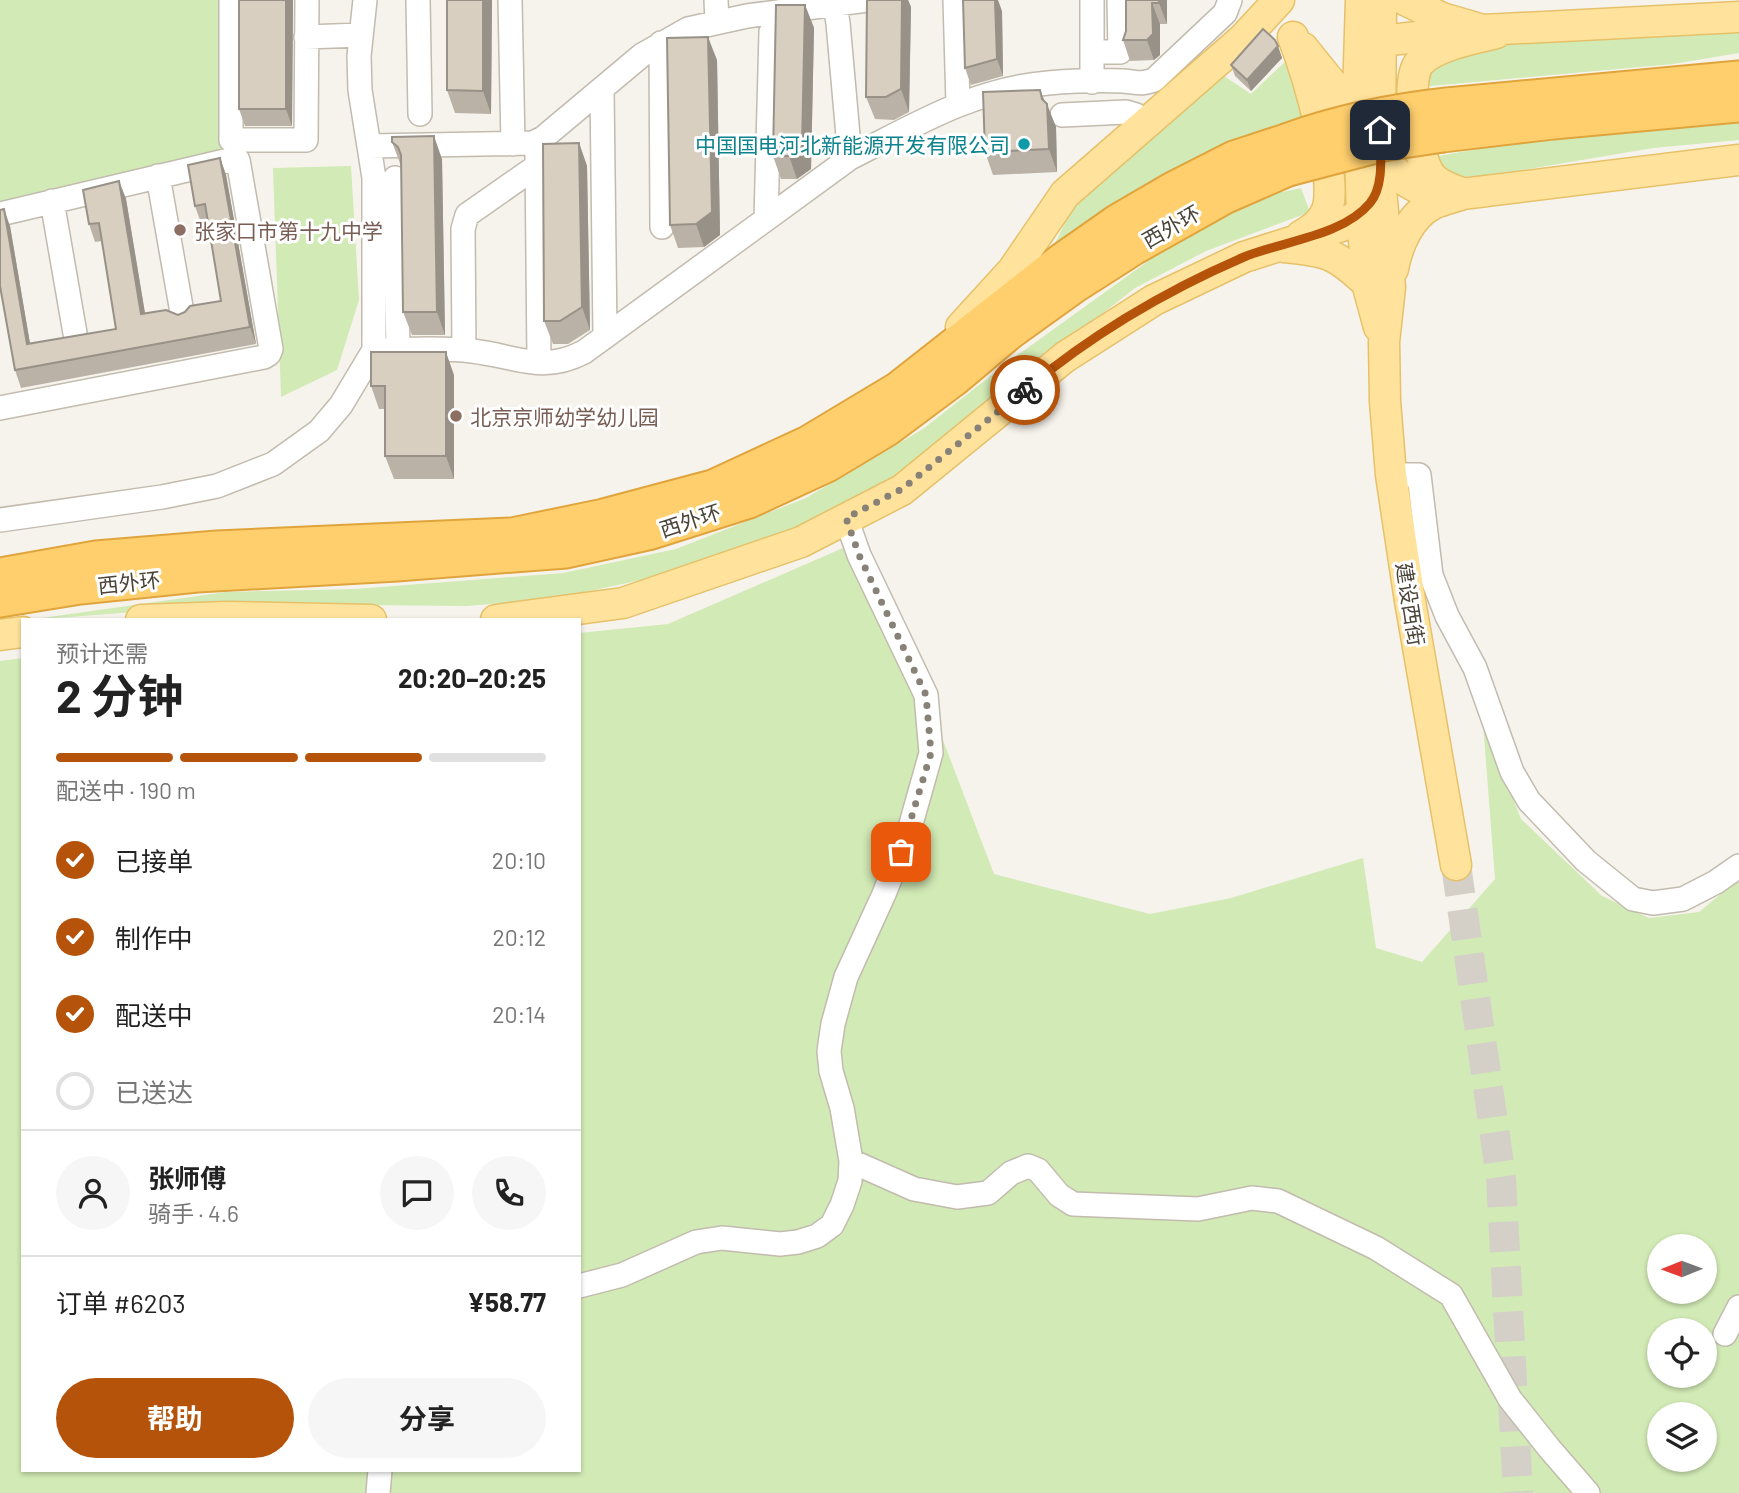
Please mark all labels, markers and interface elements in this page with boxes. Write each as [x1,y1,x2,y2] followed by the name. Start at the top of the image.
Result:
[1350,100,1410,160] pin
[1361,111,1399,149] icon: home
[695,132,1010,157] place label: 中国国电河北新能源开发有限公司
[1016,136,1032,152] marker: 中国国电河北新能源开发有限公司
[1137,199,1205,253] street label: 西外环
[194,218,383,243] place label: 张家口市第十九中学
[172,222,188,238] marker: 张家口市第十九中学
[990,355,1060,425] courier
[1006,371,1044,409] icon: bike
[470,404,659,429] place label: 北京京师幼学幼儿园
[448,408,464,424] marker: 北京京师幼学幼儿园
[656,498,724,542] street label: 西外环
[1392,561,1430,647] street label: 建设西街
[96,566,162,598] street label: 西外环
[56,639,148,667] text: 预计还需
[398,662,546,693] text: 20:20–20:25
[56,667,183,722] text: 2 分钟
[56,776,196,804] text: 配送中 · 190 m
[871,822,931,882] pin
[882,833,920,871] icon: bag
[56,841,94,879] icon: check
[115,845,193,876] text: 已接单
[492,846,546,874] text: 20:10
[56,918,94,956] icon: check
[115,922,193,953] text: 制作中
[493,923,546,951] text: 20:12
[56,995,94,1033] icon: check
[115,999,193,1030] text: 配送中
[492,1000,546,1028] text: 20:14
[115,1076,193,1107] text: 已送达
[56,1156,130,1230] button: person
[380,1156,454,1230] button: chat
[472,1156,546,1230] button: phone
[148,1162,226,1193] text: 张师傅
[148,1199,239,1227] text: 骑手 · 4.6
[1647,1234,1717,1304] north arrow
[1647,1234,1717,1472] map controls
[467,1286,546,1317] text: ¥58.77
[56,1287,186,1318] text: 订单 #6203
[1647,1318,1717,1388] button: locate
[56,1378,294,1458] button: 帮助
[308,1378,546,1458] button: 分享
[1647,1402,1717,1472] button: layers

